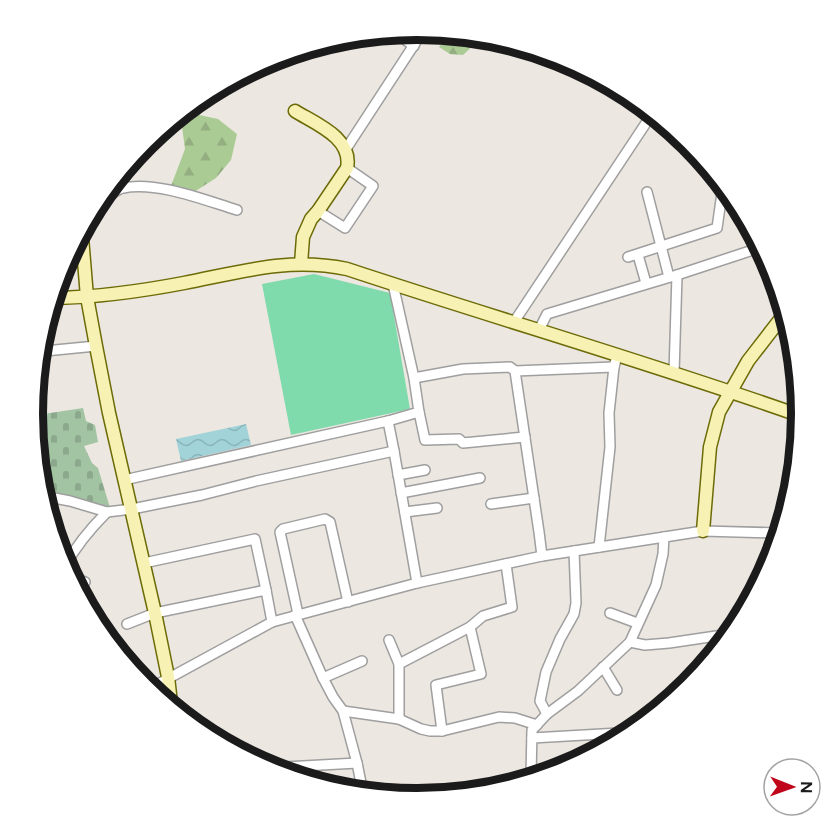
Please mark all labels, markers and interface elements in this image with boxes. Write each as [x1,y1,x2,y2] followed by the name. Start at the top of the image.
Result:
[762,757,822,817] north arrow
[797,781,816,794] text: N

